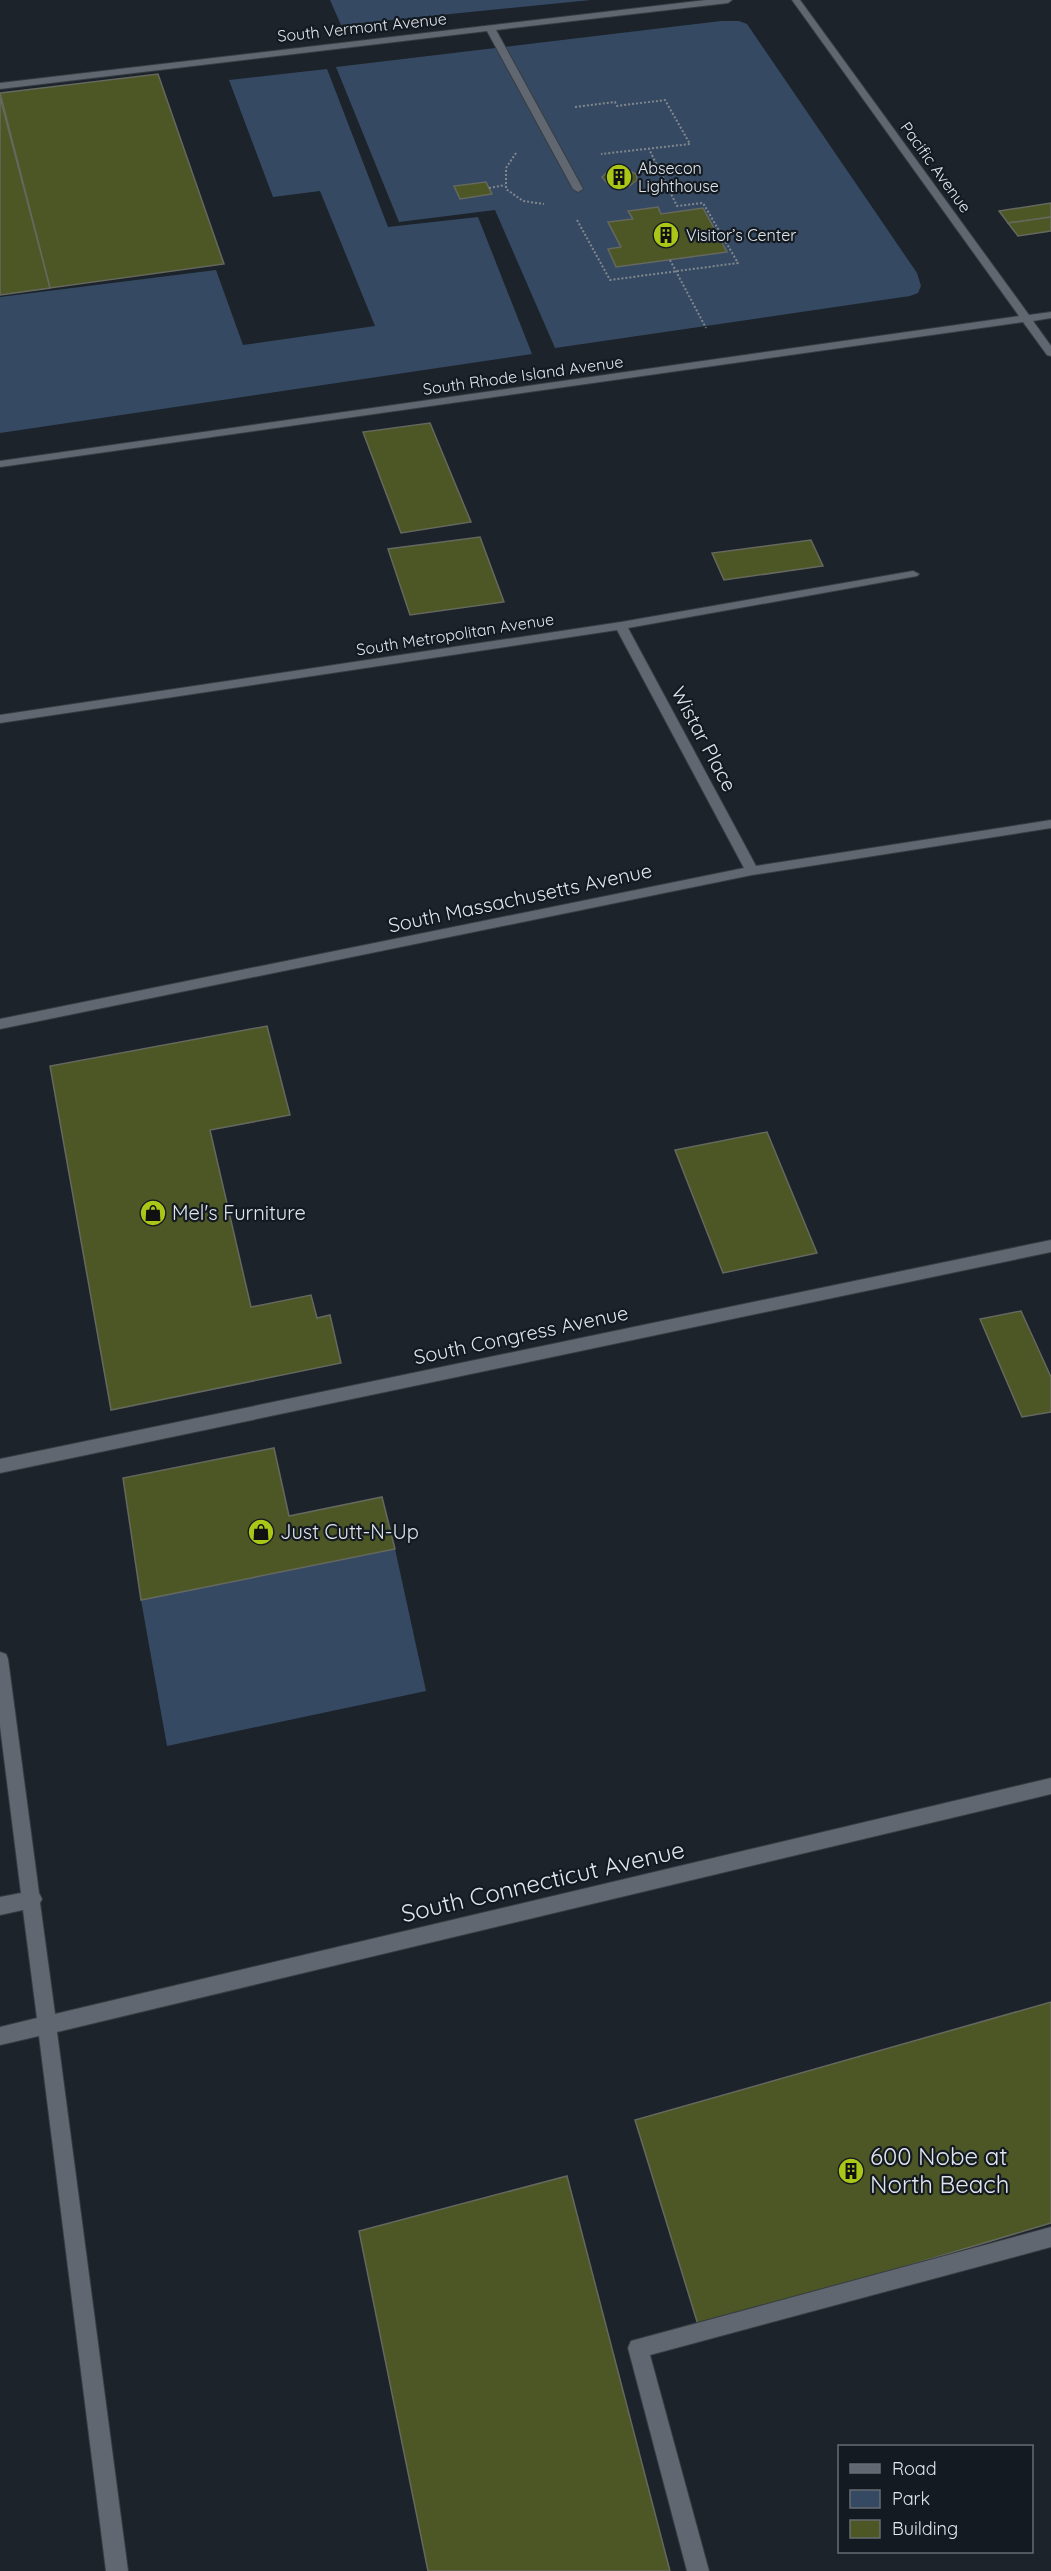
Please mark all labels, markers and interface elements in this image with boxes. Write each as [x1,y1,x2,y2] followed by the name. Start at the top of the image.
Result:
[276,8,448,46] street label: South Vermont Avenue
[896,118,976,216] street label: Pacific Avenue
[638,158,719,196] place label: Absecon Lighthouse
[604,162,634,192] building icon: Absecon Lighthouse
[651,220,681,250] building icon: Visitor’s Center
[686,225,796,245] place label: Visitor’s Center
[422,351,624,399] street label: South Rhode Island Avenue
[355,609,555,659] street label: South Metropolitan Avenue
[666,682,743,796] street label: Wistar Place
[386,857,654,938] street label: South Massachusetts Avenue
[138,1198,168,1228] shop icon: Mel's Furniture
[172,1200,306,1225] place label: Mel's Furniture
[411,1300,630,1369] street label: South Congress Avenue
[246,1517,276,1547] shop icon: Just Cutt-N-Up
[280,1519,419,1544] place label: Just Cutt-N-Up
[398,1834,687,1928] street label: South Connecticut Avenue
[870,2141,1009,2199] place label: 600 Nobe at North Beach
[836,2156,866,2186] building icon: 600 Nobe at North Beach
[838,2445,1033,2553] legend
[892,2457,937,2480] text: Road
[892,2487,930,2510] text: Park
[892,2517,958,2540] text: Building

